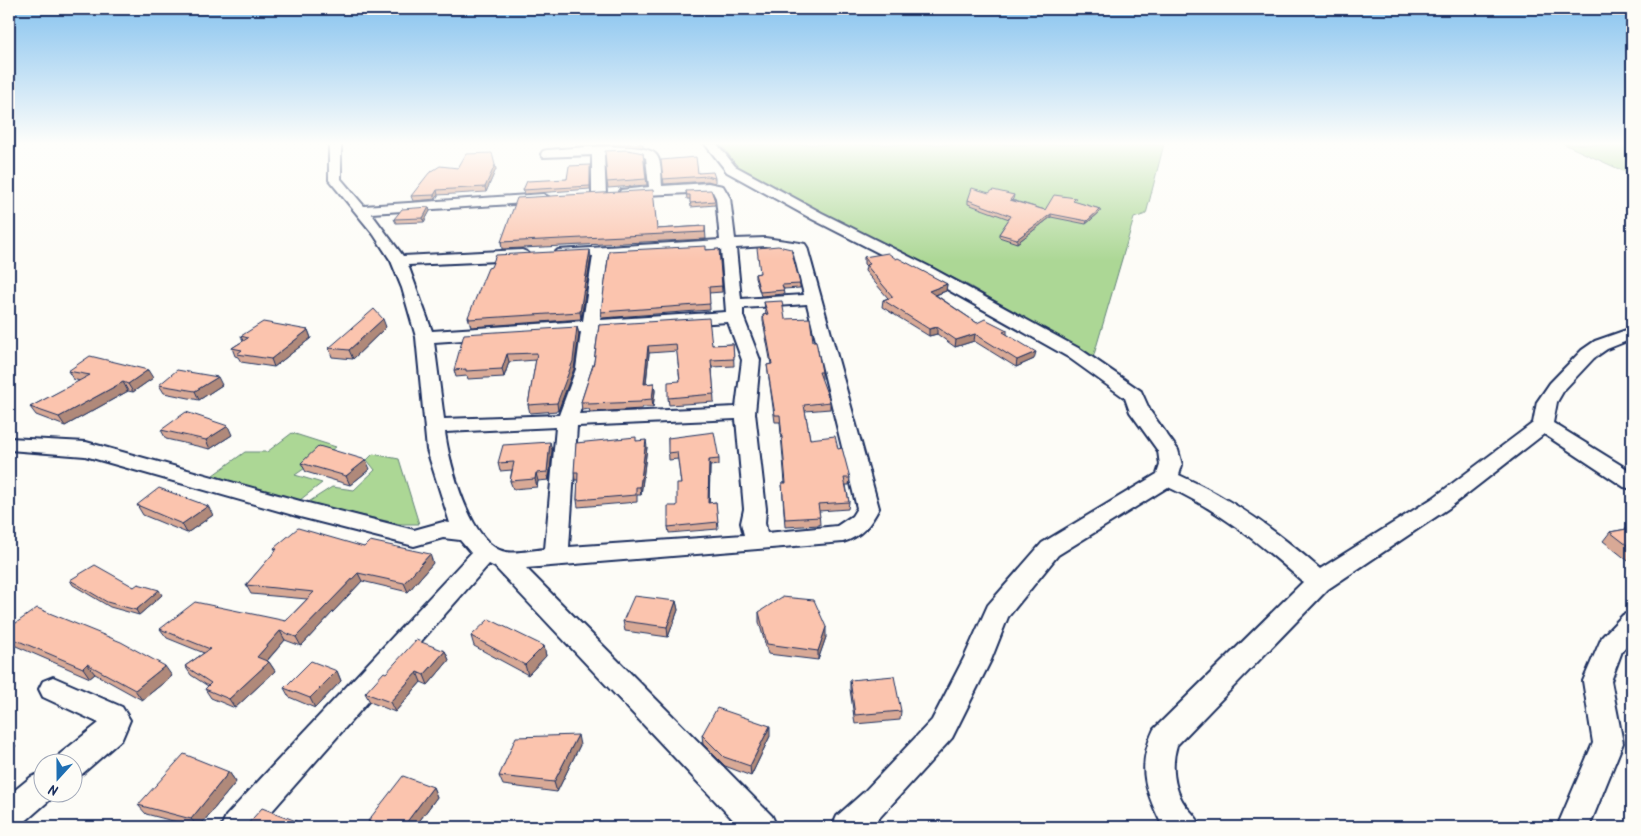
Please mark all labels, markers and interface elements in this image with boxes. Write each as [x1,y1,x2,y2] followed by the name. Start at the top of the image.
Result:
[32,754,82,804] north arrow
[45,777,62,801] text: N

